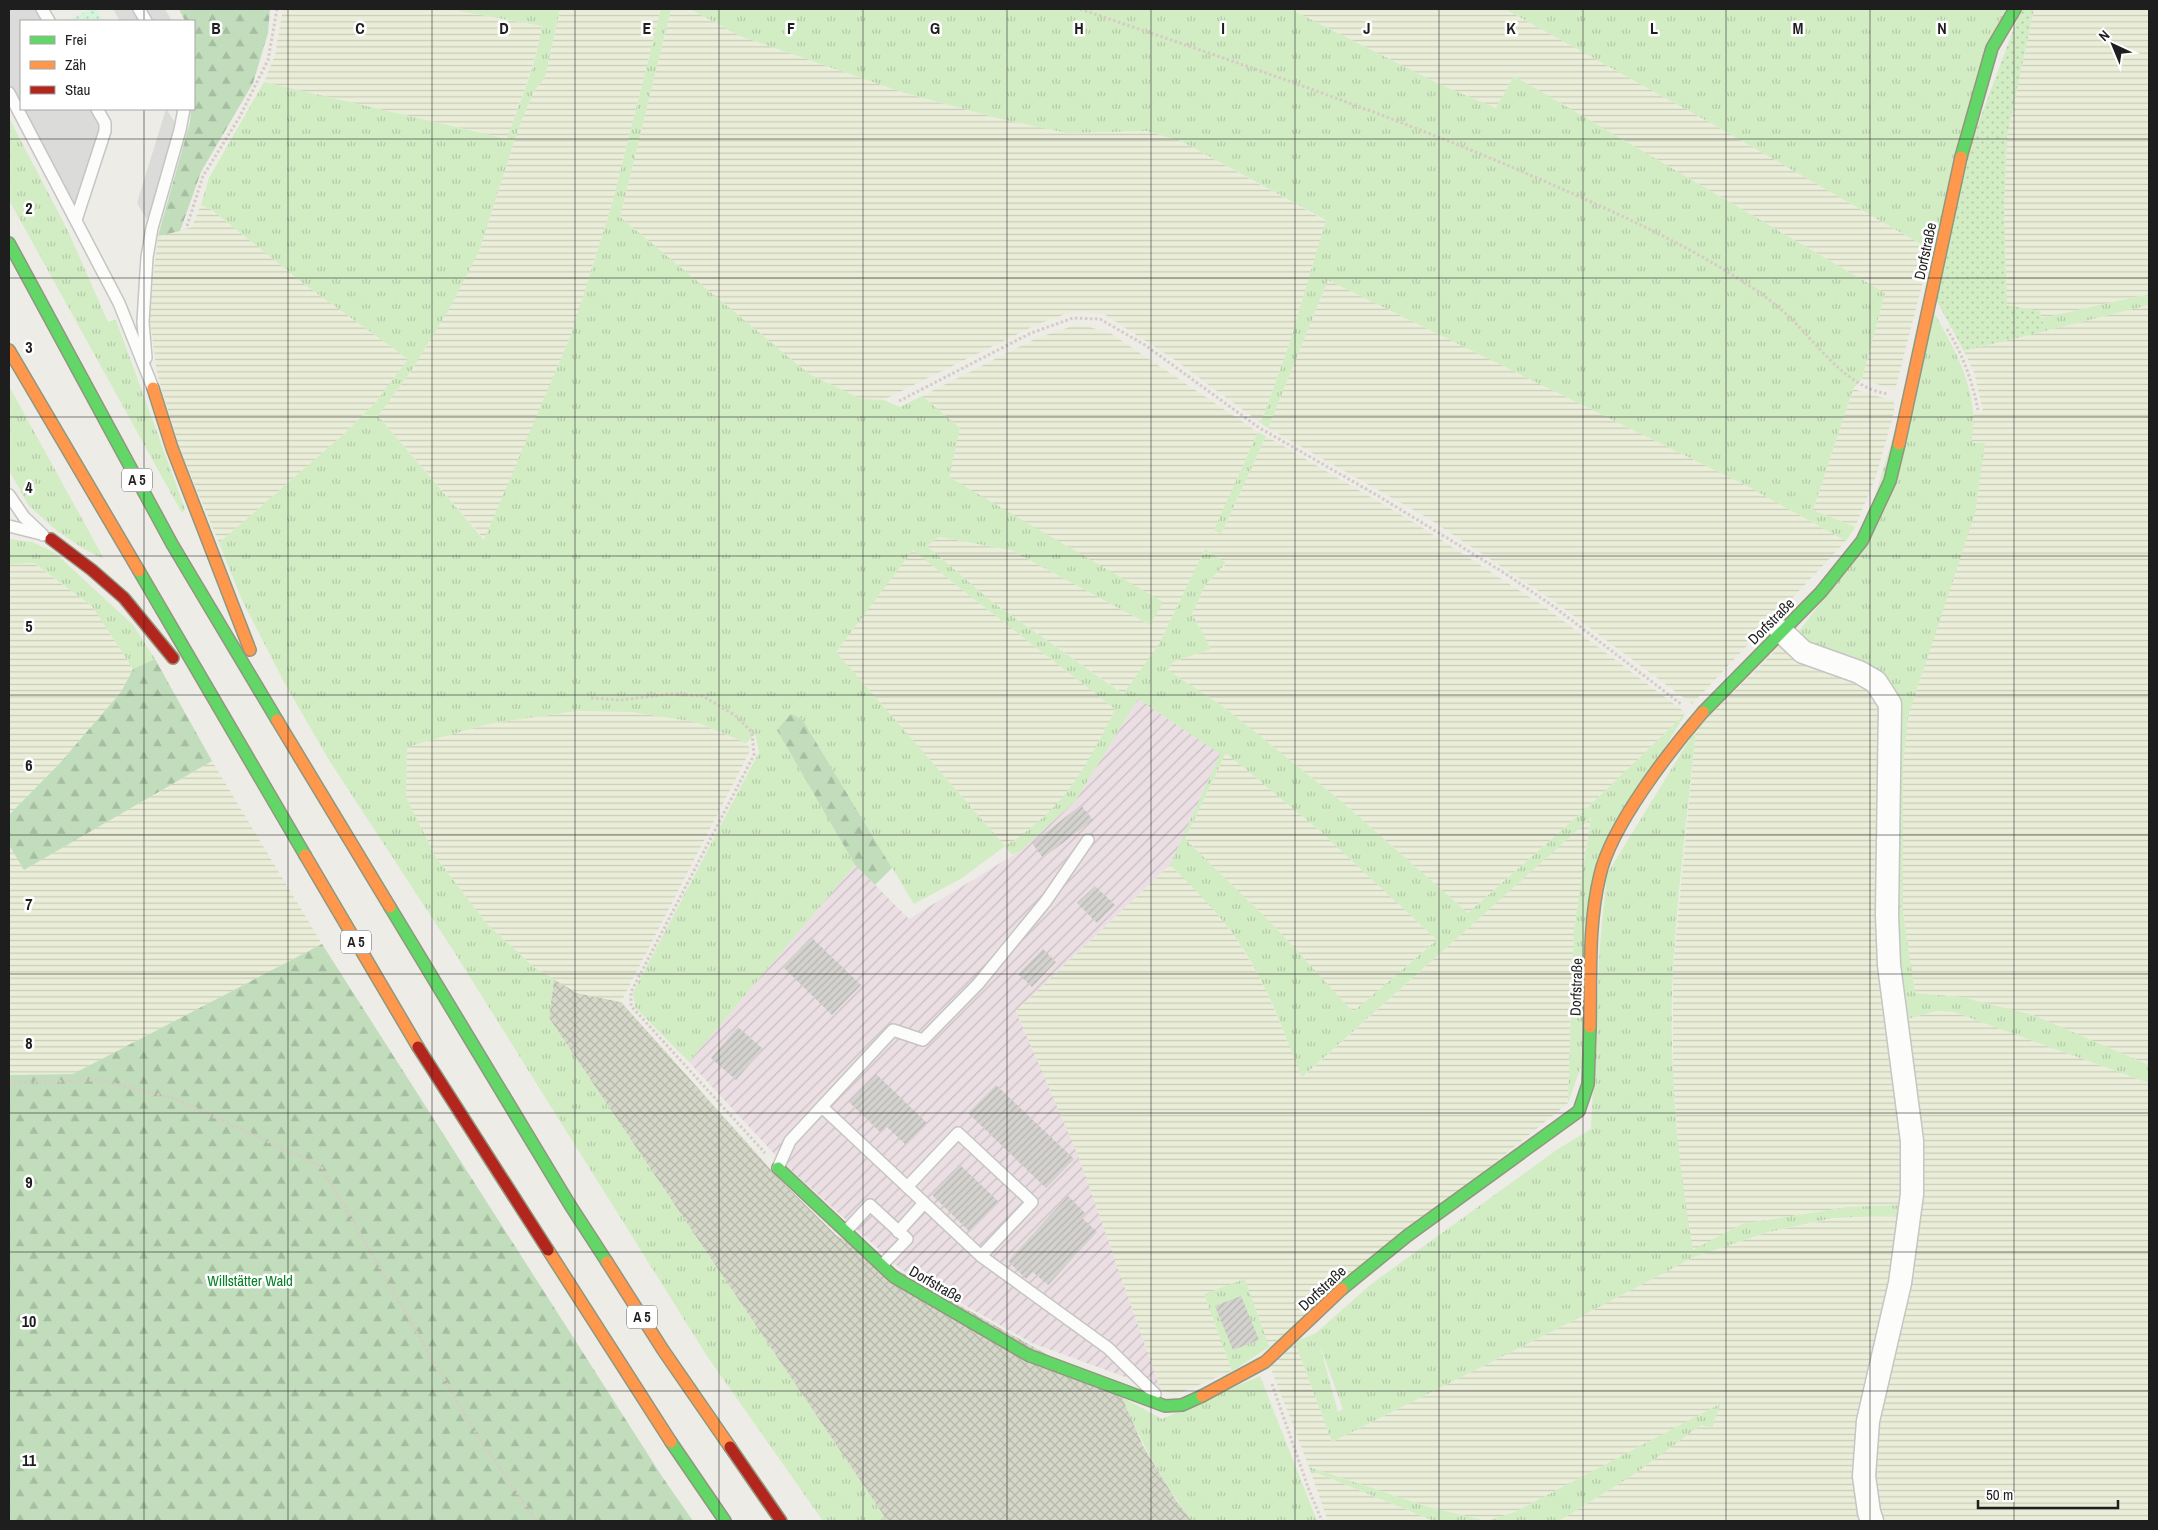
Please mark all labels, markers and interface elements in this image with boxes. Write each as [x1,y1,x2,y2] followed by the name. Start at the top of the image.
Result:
[211,17,221,39] text: B
[355,17,365,39] text: C
[499,17,509,39] text: D
[643,17,652,39] text: E
[787,17,795,39] text: F
[930,17,940,39] text: G
[1074,17,1084,39] text: H
[1221,17,1225,39] text: I
[1363,17,1371,39] text: J
[1506,17,1516,39] text: K
[1650,17,1658,39] text: L
[1793,17,1804,39] text: M
[1937,17,1947,39] text: N
[20,20,195,110] legend
[2088,20,2138,70] north arrow
[2095,26,2113,45] text: N
[65,29,87,50] text: Frei
[65,54,86,75] text: Zäh
[65,79,90,100] text: Stau
[25,197,33,219] text: 2
[1909,220,1941,282] street label: Dorfstraße
[25,336,33,358] text: 3
[122,468,152,492] road number: A 5
[25,476,33,498] text: 4
[1743,593,1799,649] street label: Dorfstraße
[25,615,33,637] text: 5
[25,754,33,776] text: 6
[25,893,33,915] text: 7
[341,930,371,954] road number: A 5
[1564,957,1588,1016] street label: Dorfstraße
[25,1032,33,1054] text: 8
[25,1171,33,1193] text: 9
[906,1260,967,1308] street label: Dorfstraße
[1294,1260,1351,1315] street label: Dorfstraße
[207,1270,293,1291] park label: Willstätter Wald
[627,1305,657,1328] road number: A 5
[22,1310,36,1332] text: 10
[22,1449,37,1471] text: 11
[1978,1478,2118,1510] scale bar
[1986,1484,2013,1505] text: 50 m

